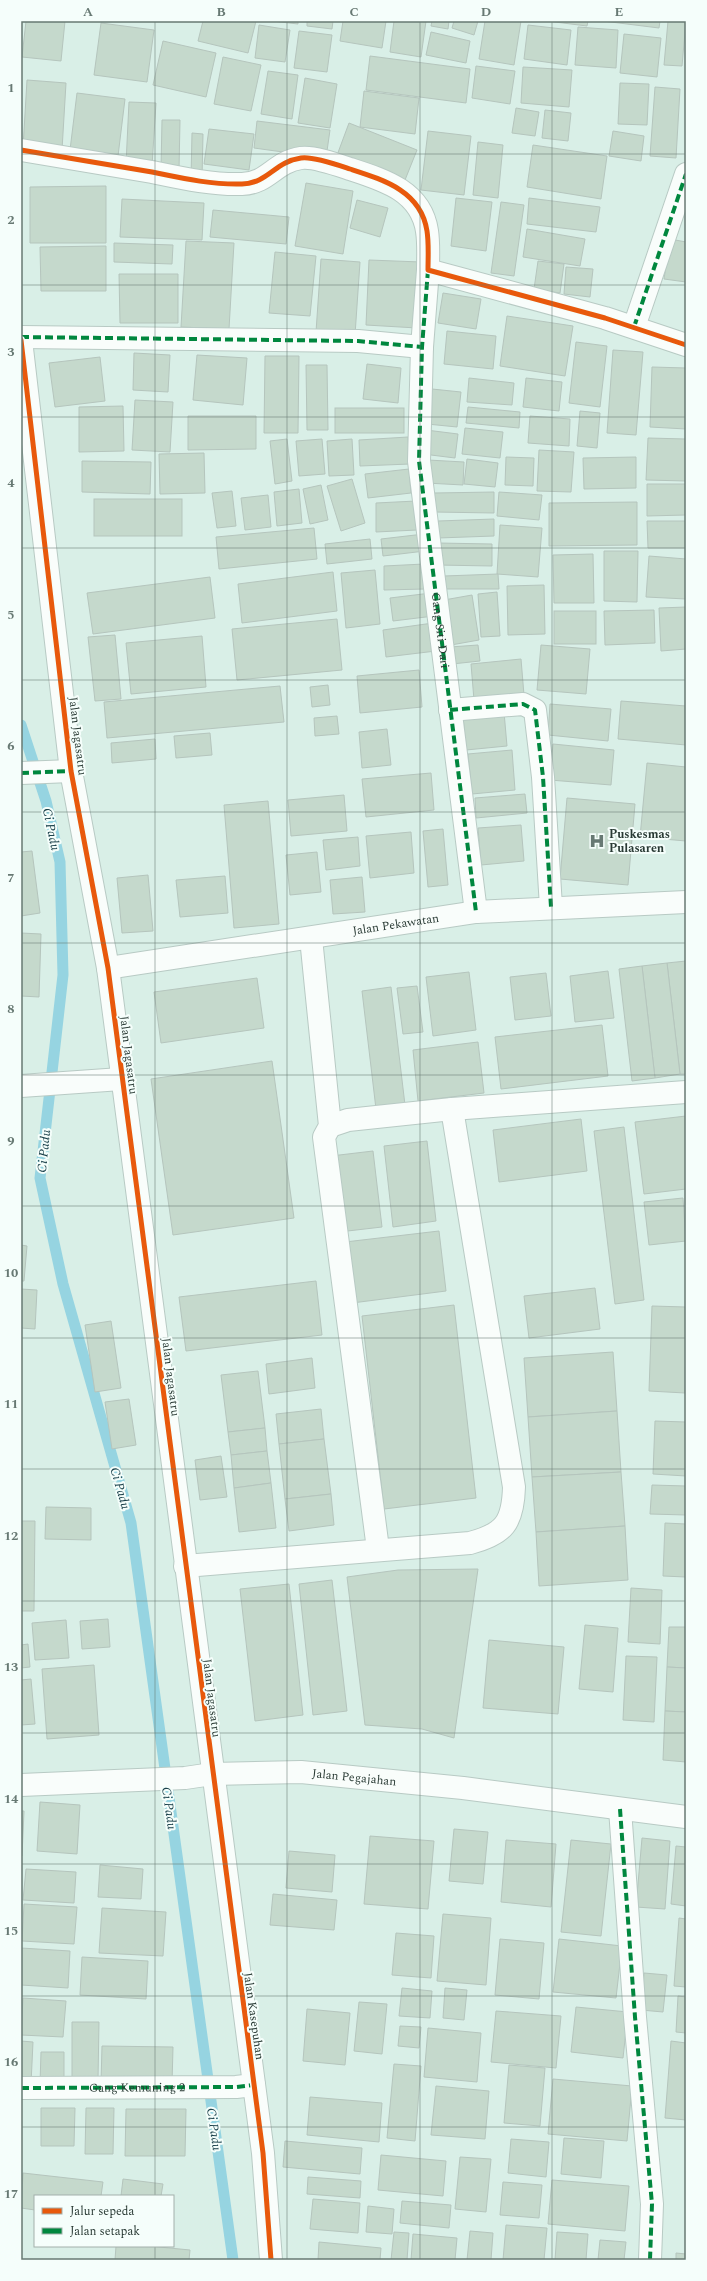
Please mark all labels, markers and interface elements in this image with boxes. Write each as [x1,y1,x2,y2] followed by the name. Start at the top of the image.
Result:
[83,2,93,22] text: A
[216,2,226,22] text: B
[349,2,359,22] text: C
[481,2,491,22] text: D
[615,2,624,22] text: E
[7,78,15,98] text: 1
[7,210,15,230] text: 2
[7,342,15,362] text: 3
[7,473,15,493] text: 4
[426,591,454,670] street label: Gang Siti Dari
[7,605,15,625] text: 5
[63,696,92,777] street label: Jalan Jagasatru
[7,736,15,756] text: 6
[37,806,65,853] water label: Ci Padu
[609,825,670,858] place label: Puskesmas Pulasaren
[588,832,606,850] hospital icon: Puskesmas Pulasaren
[7,868,15,888] text: 7
[351,909,440,941] street label: Jalan Pekawatan
[7,999,15,1019] text: 8
[114,1015,143,1096] street label: Jalan Jagasatru
[32,1128,56,1174] water label: Ci Padu
[7,1131,15,1151] text: 9
[4,1263,18,1283] text: 10
[156,1337,185,1418] street label: Jalan Jagasatru
[4,1394,18,1414] text: 11
[104,1465,136,1512] water label: Ci Padu
[4,1526,18,1546] text: 12
[4,1657,18,1677] text: 13
[197,1658,226,1739] street label: Jalan Jagasatru
[311,1764,397,1791] street label: Jalan Pegajahan
[156,1785,182,1831] water label: Ci Padu
[4,1789,19,1809] text: 14
[4,1921,18,1941] text: 15
[238,1971,269,2061] street label: Jalan Kasepuhan
[4,2052,18,2072] text: 16
[89,2078,185,2098] street label: Gang Kemuning 2
[201,2106,227,2152] water label: Ci Padu
[4,2184,18,2204] text: 17
[34,2195,174,2247] legend
[70,2202,135,2221] text: Jalur sepeda
[70,2222,140,2241] text: Jalan setapak

